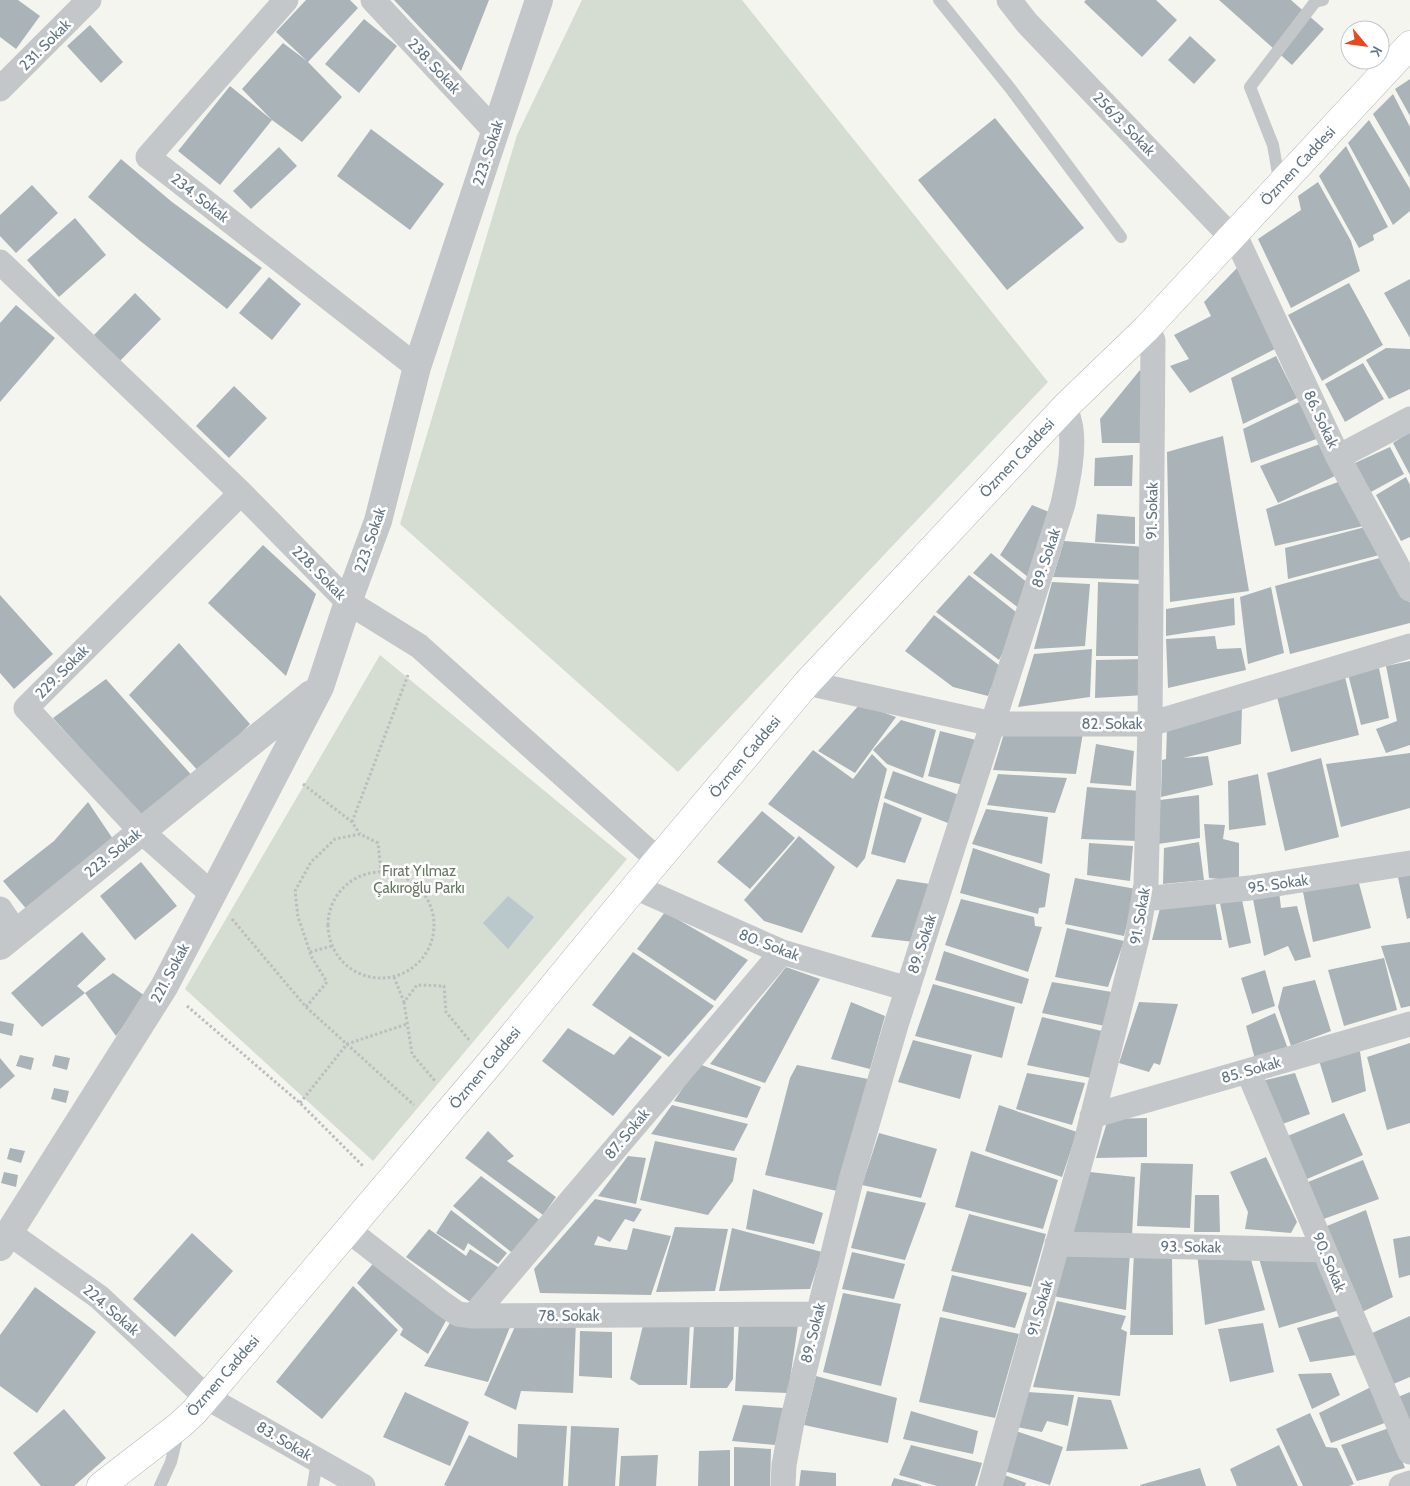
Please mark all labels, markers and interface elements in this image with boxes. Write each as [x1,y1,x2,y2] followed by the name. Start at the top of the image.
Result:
[16,15,75,74] street label: 231. Sokak
[1340,20,1390,70] north arrow
[404,35,464,98] street label: 238. Sokak
[1366,43,1386,60] text: K
[1089,88,1159,160] street label: 256/3. Sokak
[469,118,507,188] street label: 223. Sokak
[1257,123,1339,209] street label: Özmen Caddesi
[167,170,233,226] street label: 234. Sokak
[1300,387,1342,451] street label: 86. Sokak
[976,415,1058,501] street label: Özmen Caddesi
[1142,482,1162,540] street label: 91. Sokak
[350,505,390,575] street label: 223. Sokak
[1028,526,1064,590] street label: 89. Sokak
[288,542,350,604] street label: 228. Sokak
[32,641,93,702] street label: 229. Sokak
[706,712,784,802] street label: Özmen Caddesi
[1081,715,1143,733] street label: 82. Sokak
[81,824,145,881] street label: 223. Sokak
[373,862,465,897] park label: Fırat Yılmaz Çakıroğlu Parkı
[1247,871,1310,897] street label: 95. Sokak
[1126,886,1154,946] street label: 91. Sokak
[904,912,940,976] street label: 89. Sokak
[736,925,802,965] street label: 80. Sokak
[147,940,193,1006] street label: 221. Sokak
[446,1023,524,1113] street label: Özmen Caddesi
[1219,1053,1283,1087] street label: 85. Sokak
[601,1105,653,1163] street label: 87. Sokak
[1308,1230,1350,1295] street label: 90. Sokak
[1160,1237,1222,1257] street label: 93. Sokak
[1023,1278,1057,1338] street label: 91. Sokak
[79,1281,143,1339] street label: 224. Sokak
[797,1301,829,1365] street label: 89. Sokak
[539,1307,600,1325] street label: 78. Sokak
[183,1332,263,1420] street label: Özmen Caddesi
[253,1418,315,1465] street label: 83. Sokak

